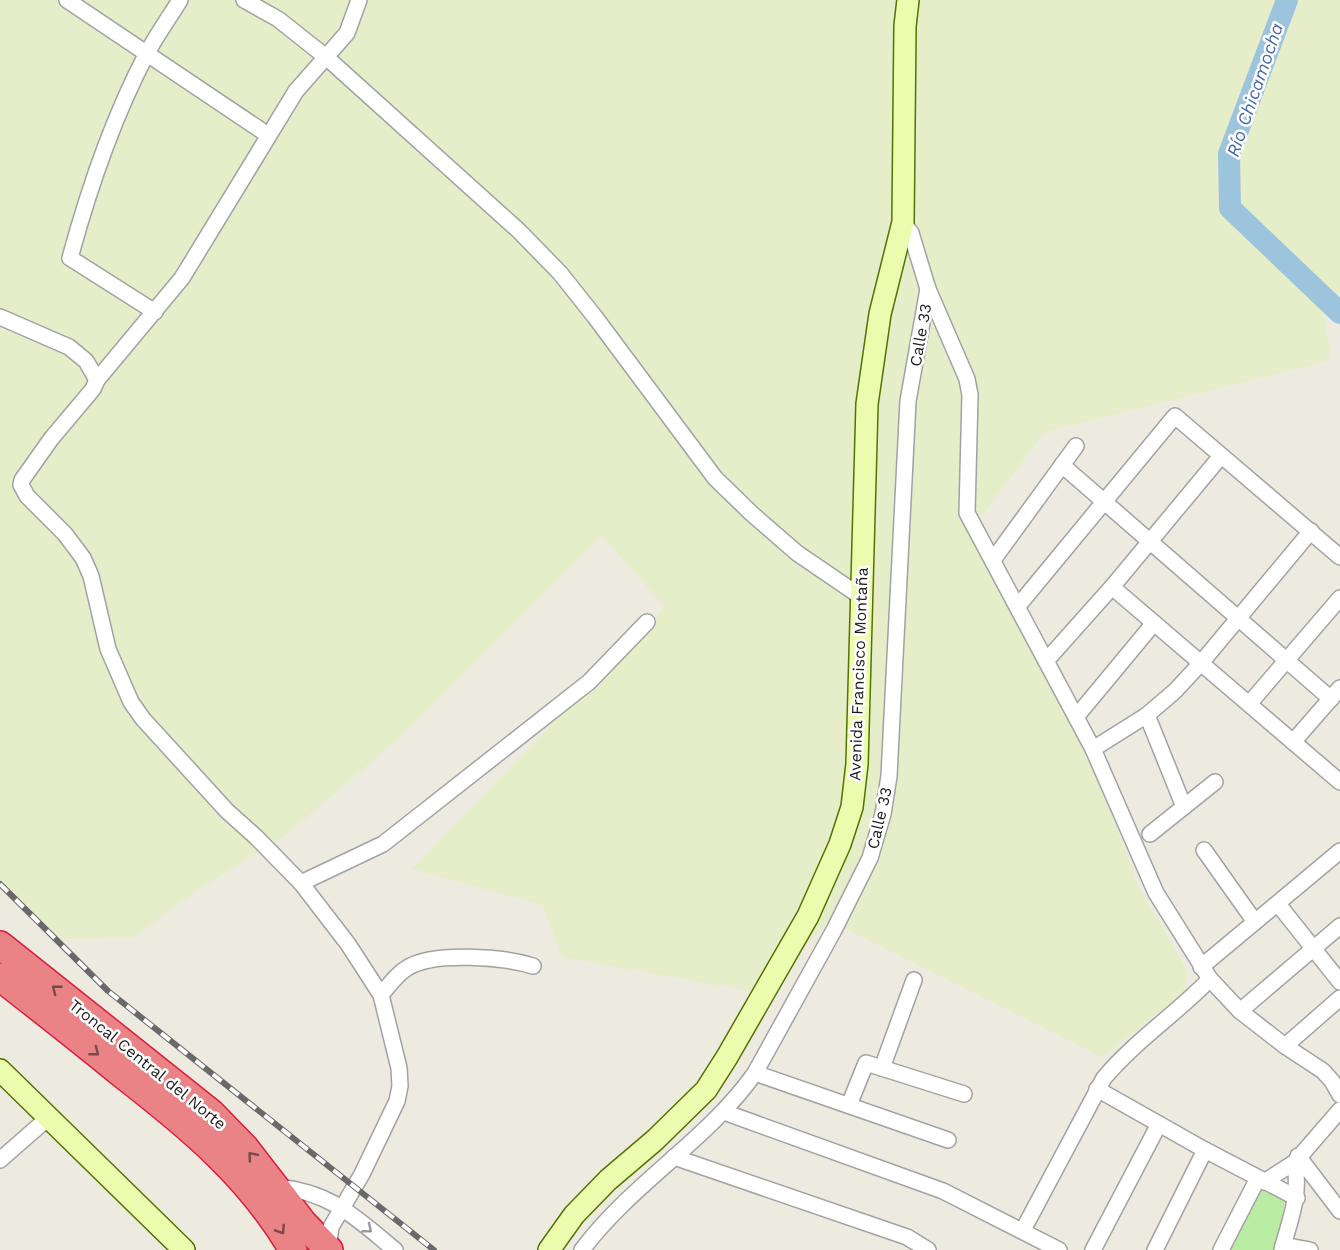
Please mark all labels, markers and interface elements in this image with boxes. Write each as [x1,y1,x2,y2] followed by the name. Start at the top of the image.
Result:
[1222,20,1287,159] water label: Río Chicamocha
[906,302,935,368] street label: Calle 33
[845,567,872,781] street label: Avenida Francisco Montaña
[863,785,896,851] street label: Calle 33
[52,986,63,997] one-way arrow
[65,995,230,1134] street label: Troncal Central del Norte
[89,1045,100,1056] one-way arrow
[249,1152,260,1163] one-way arrow
[361,1221,372,1232] one-way arrow
[273,1223,284,1234] one-way arrow

